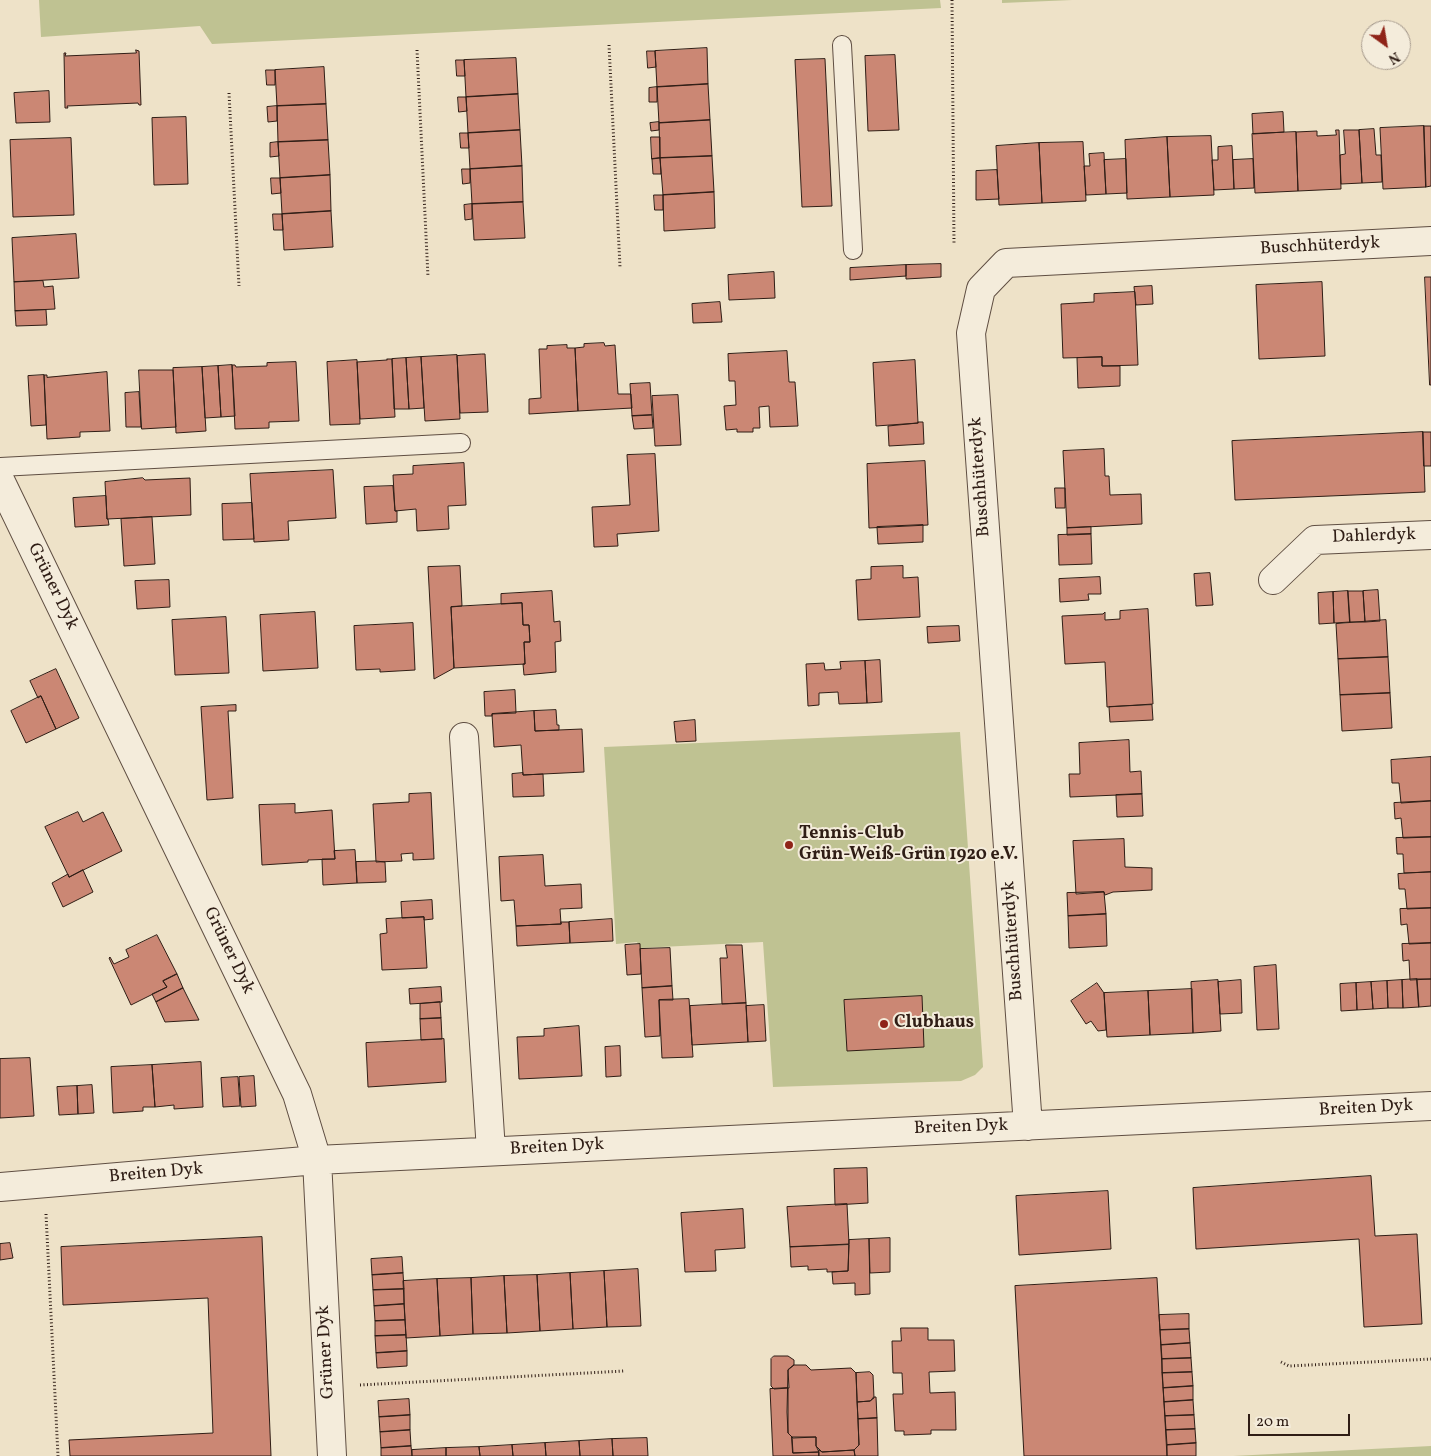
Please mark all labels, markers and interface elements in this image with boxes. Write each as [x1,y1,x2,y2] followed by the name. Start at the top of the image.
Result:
[1361,20,1411,70] north arrow
[1384,47,1403,68] text: N
[1259,233,1381,261] street label: Buschhüterdyk
[966,416,996,538] street label: Buschhüterdyk
[1332,525,1416,549] street label: Dahlerdyk
[22,540,82,634] street label: Grüner Dyk
[799,824,1018,866] place label: Tennis-Club Grün-Weiß-Grün 1920 e.V.
[783,839,795,851] marker: Tennis-Club Grün-Weiß-Grün 1920 e.V.
[999,880,1029,1002] street label: Buschhüterdyk
[198,904,258,998] street label: Grüner Dyk
[894,1013,974,1035] place label: Clubhaus
[878,1018,890,1030] marker: Clubhaus
[1318,1096,1414,1122] street label: Breiten Dyk
[913,1116,1009,1140] street label: Breiten Dyk
[509,1135,605,1161] street label: Breiten Dyk
[108,1159,204,1189] street label: Breiten Dyk
[314,1305,340,1399] street label: Grüner Dyk
[1251,1404,1354,1436] scale bar
[1256,1412,1289,1433] text: 20 m

